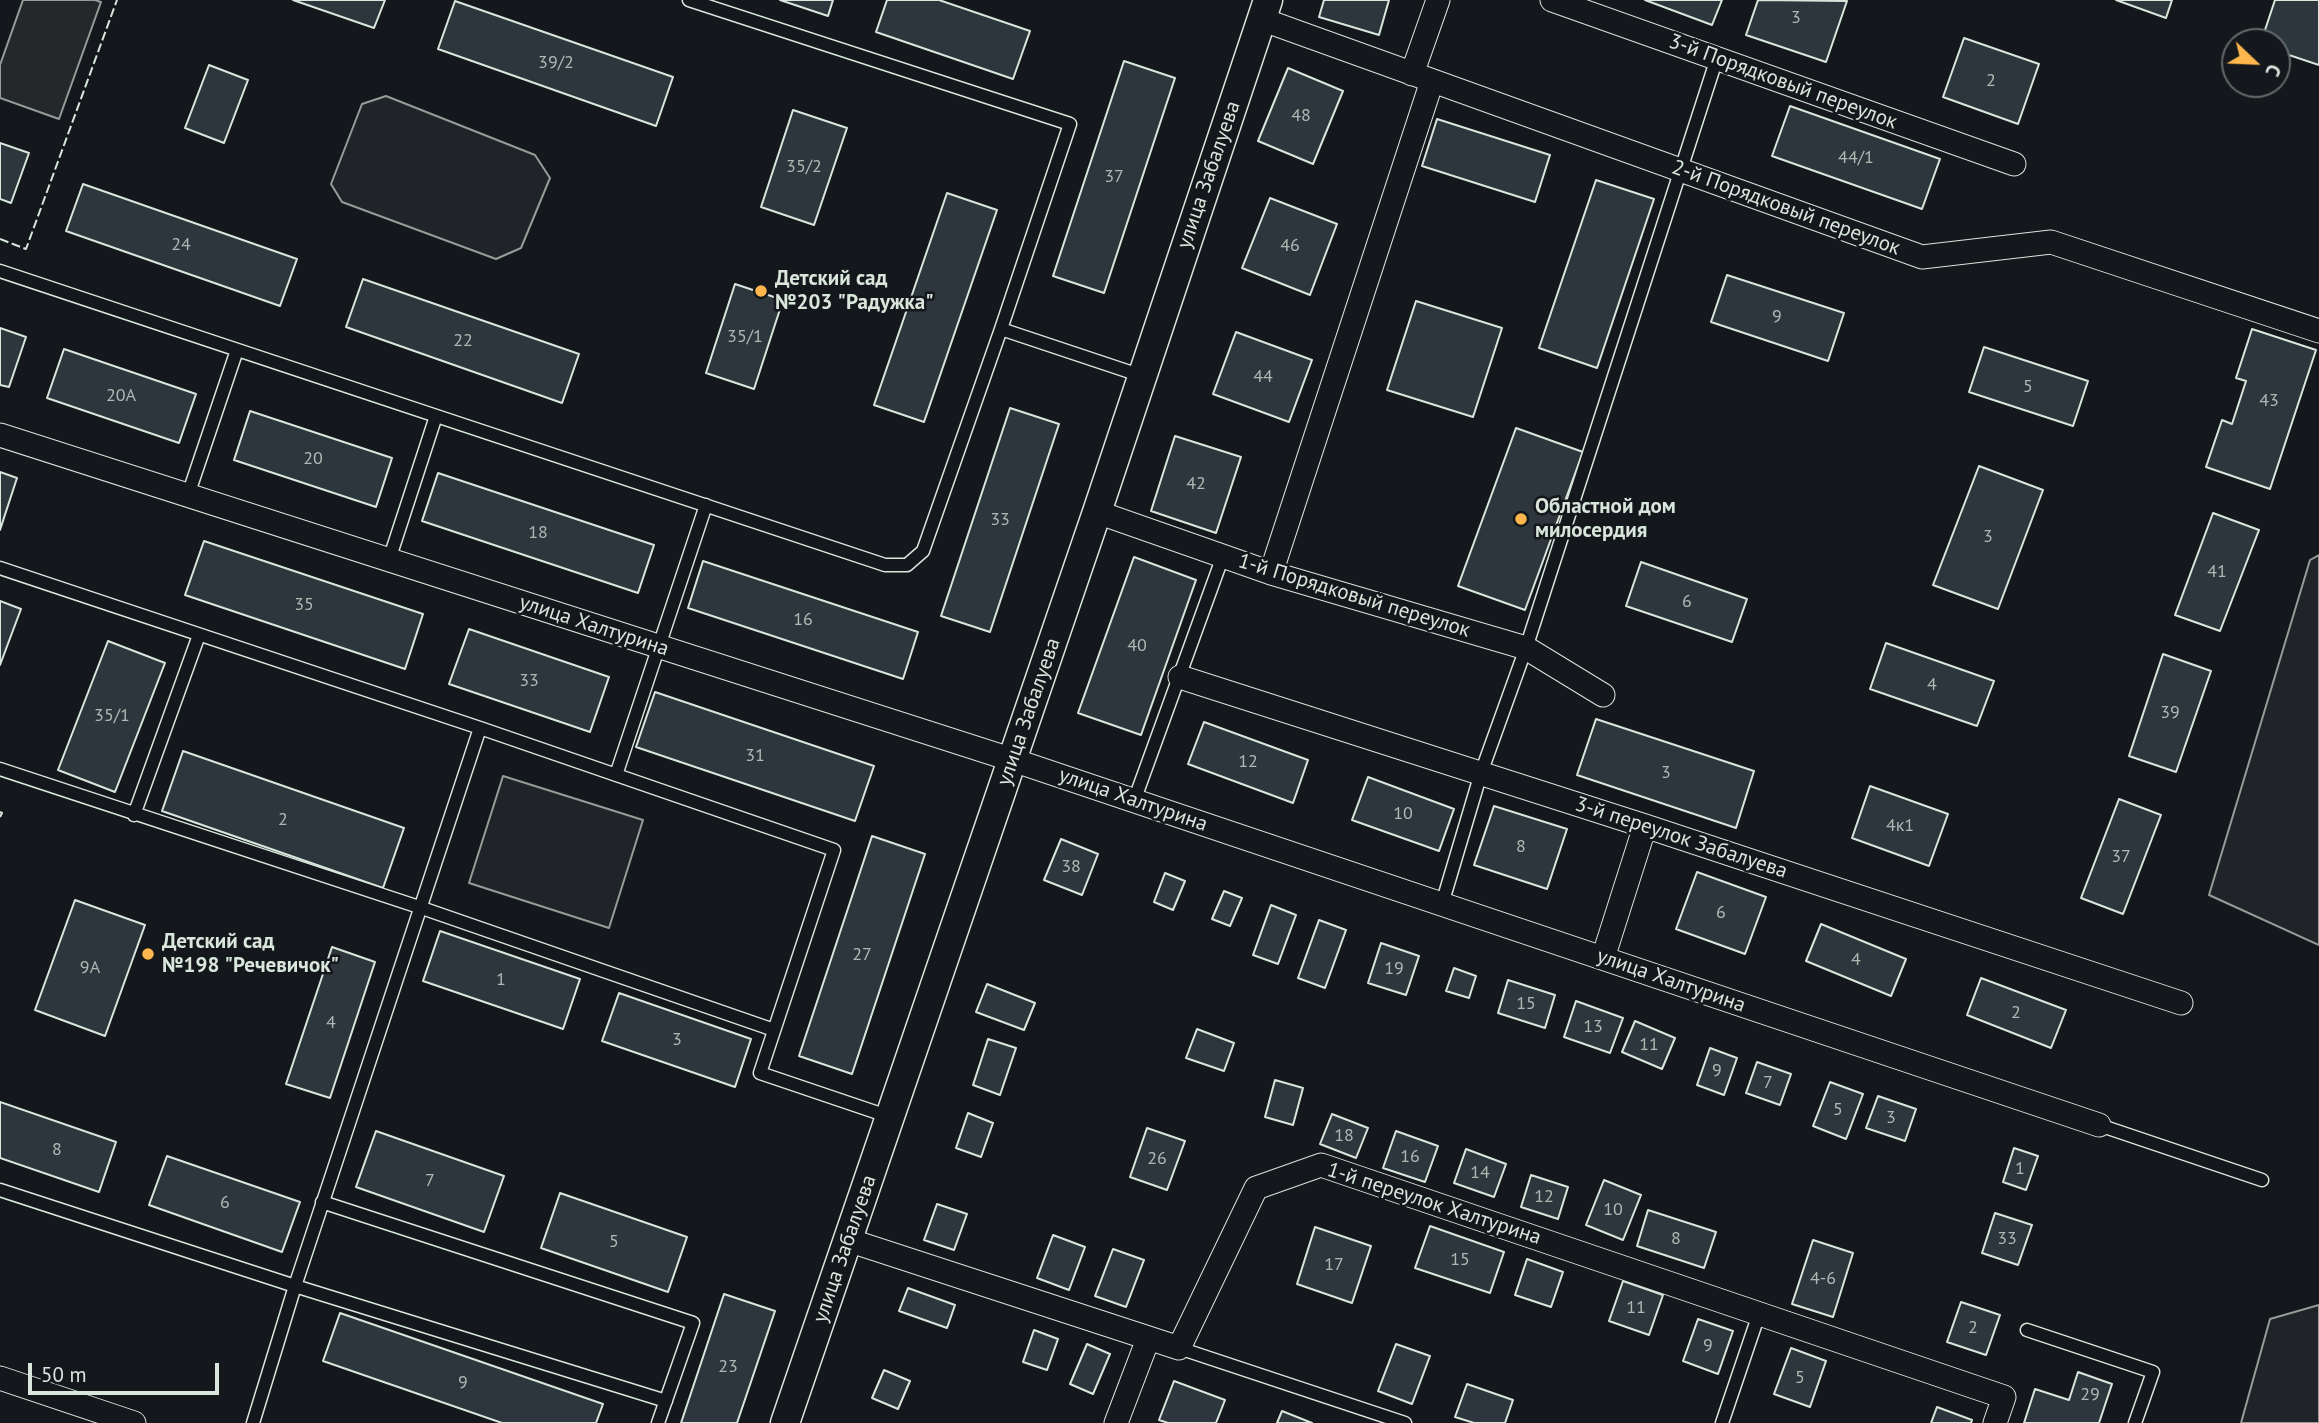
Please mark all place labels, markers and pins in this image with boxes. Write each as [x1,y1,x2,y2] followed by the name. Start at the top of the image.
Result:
[775,266,934,316] place label: Детский сад №203 "Радужка"
[753,283,769,299] marker: Детский сад №203 "Радужка"
[1535,494,1676,544] place label: Областной дом милосердия
[1513,511,1529,527] marker: Областной дом милосердия
[162,929,339,979] place label: Детский сад №198 "Речевичок"
[140,946,156,962] marker: Детский сад №198 "Речевичок"

